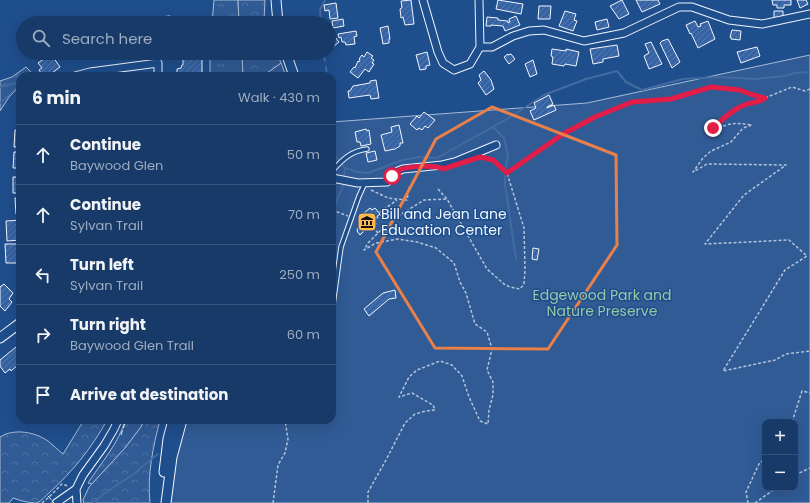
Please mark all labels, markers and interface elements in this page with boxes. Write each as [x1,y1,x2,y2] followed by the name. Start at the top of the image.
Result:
[16,16,336,60] search box
[30,27,52,49] icon: search
[62,28,152,49] text: Search here
[32,86,81,110] text: 6 min
[238,88,320,107] text: Walk · 430 m
[704,119,722,137] route end
[70,134,141,155] text: Continue
[32,144,54,166] icon: ahead
[287,145,320,164] text: 50 m
[70,156,163,175] text: Baywood Glen
[383,167,401,185] route start
[70,194,141,215] text: Continue
[32,204,54,226] icon: ahead
[381,204,507,240] place label: Bill and Jean Lane Education Center
[288,205,320,224] text: 70 m
[356,211,378,233] museum icon: Bill and Jean Lane Education Center
[70,216,143,235] text: Sylvan Trail
[70,254,134,275] text: Turn left
[32,264,54,286] icon: left
[279,265,320,284] text: 250 m
[70,276,143,295] text: Sylvan Trail
[532,285,672,321] park label: Edgewood Park and Nature Preserve
[70,314,146,335] text: Turn right
[32,324,54,346] icon: right
[287,325,320,344] text: 60 m
[70,336,194,355] text: Baywood Glen Trail
[32,384,54,406] icon: arrive
[70,384,228,405] text: Arrive at destination
[762,419,798,491] map controls
[762,419,798,455] button: +
[762,455,798,491] button: −

